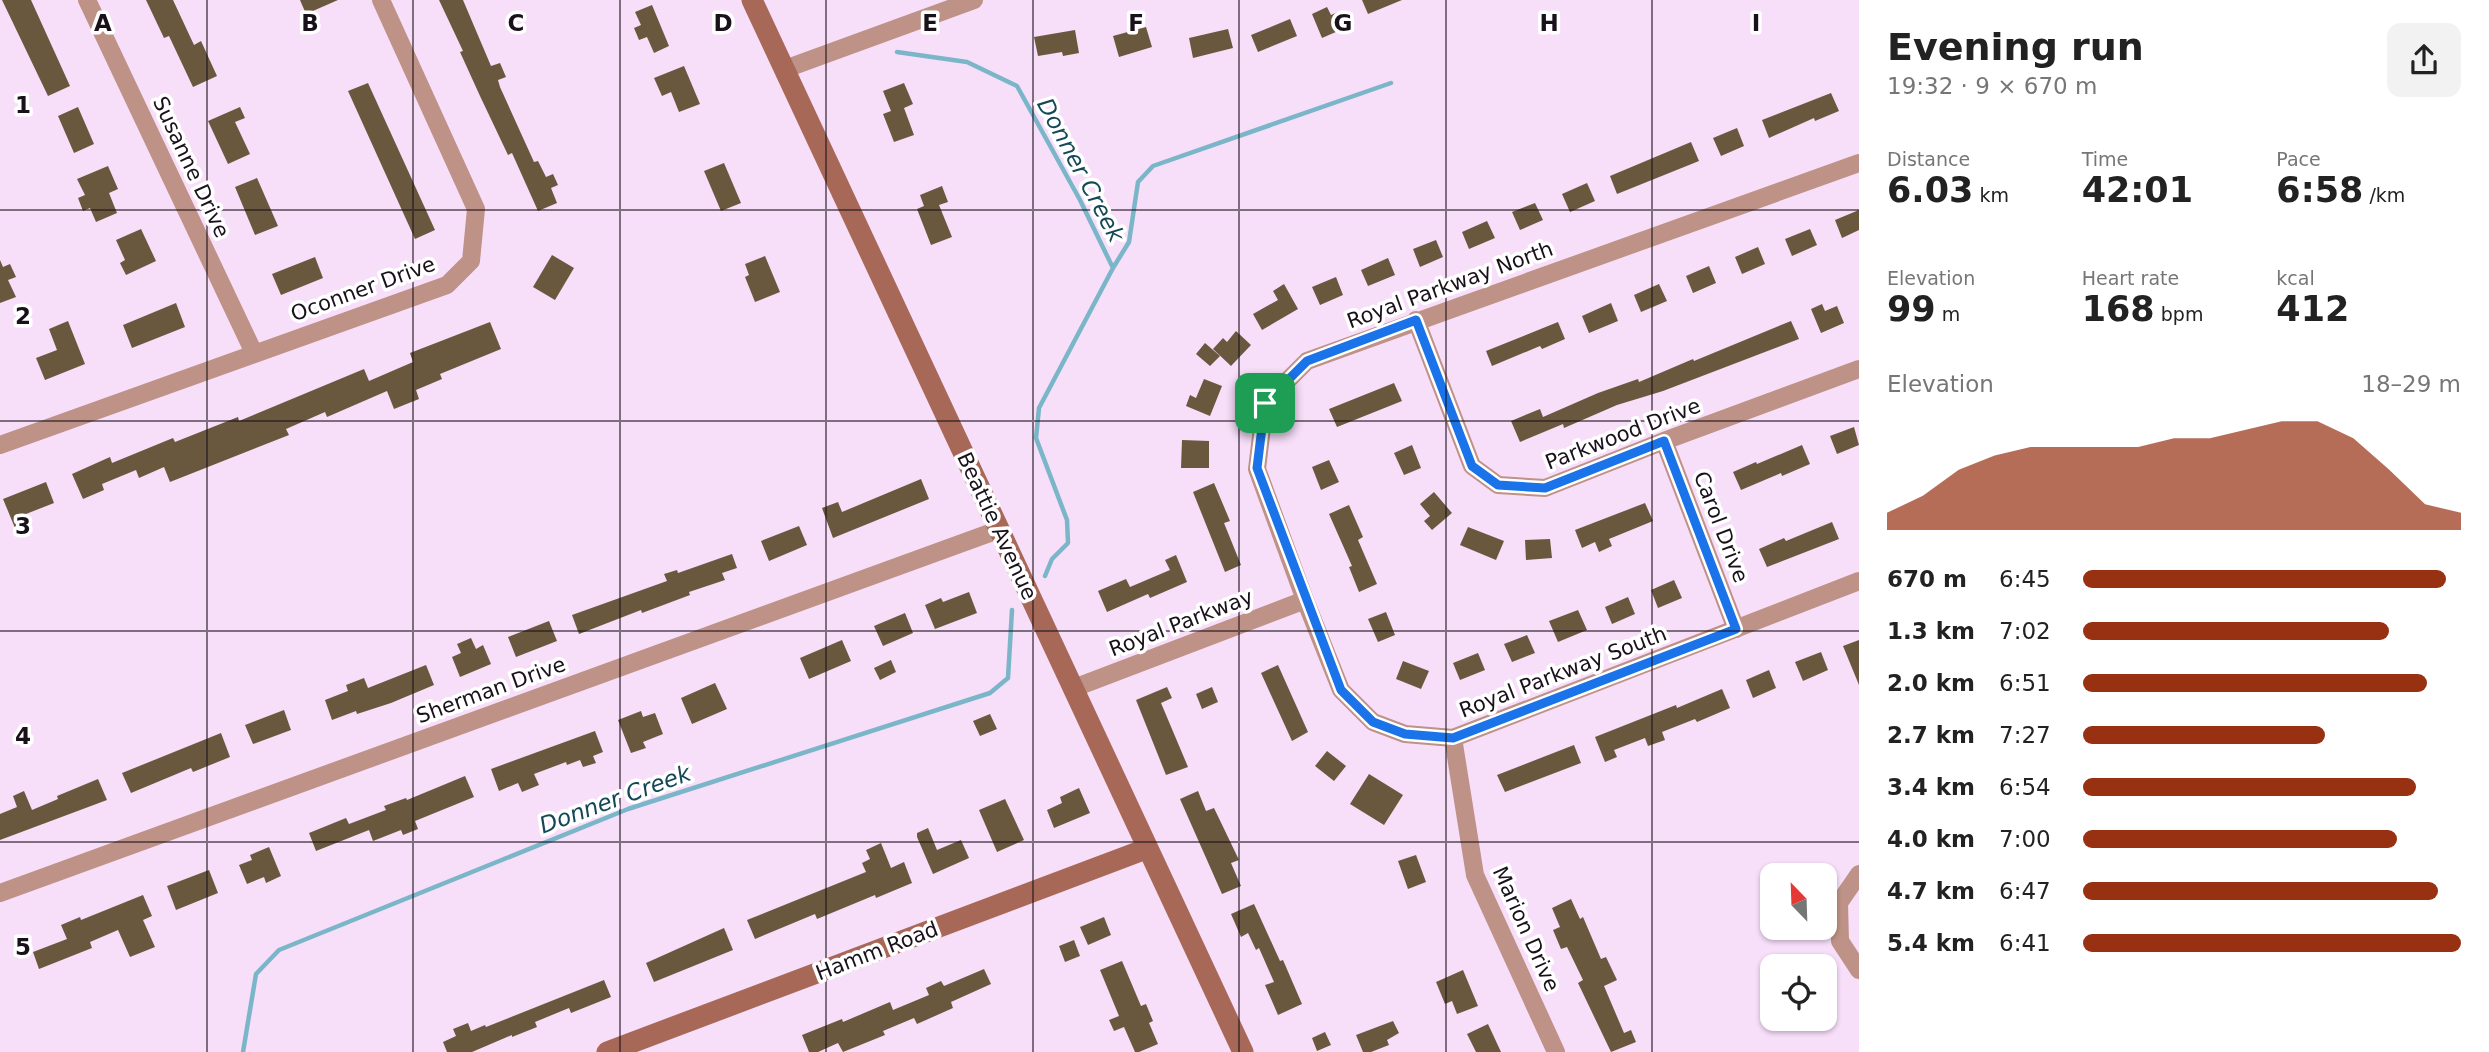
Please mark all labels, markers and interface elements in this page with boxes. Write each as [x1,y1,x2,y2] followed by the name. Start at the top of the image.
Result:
[94,10,112,36] text: A
[301,10,319,36] text: B
[508,10,524,36] text: C
[713,10,733,36] text: D
[922,10,938,36] text: E
[1128,10,1144,36] text: F
[1334,10,1352,36] text: G
[1539,10,1559,36] text: H
[1752,10,1760,36] text: I
[2387,23,2461,97] button: share
[1887,25,2144,69] text: Evening run
[1887,73,2097,99] text: 19:32 · 9 × 670 m
[15,92,31,118] text: 1
[148,93,234,241] street label: Susanne Drive
[1032,94,1131,248] water label: Donner Creek
[1887,148,1970,170] text: Distance
[2082,148,2128,170] text: Time
[2276,148,2321,170] text: Pace
[1887,170,1973,210] text: 6.03
[2082,170,2193,210] text: 42:01
[2276,170,2363,210] text: 6:58
[1973,184,2009,206] text: km
[2363,184,2405,206] text: /km
[1344,237,1556,333] street label: Royal Parkway North
[288,252,438,326] street label: Oconner Drive
[1887,267,1975,289] text: Elevation
[2082,267,2179,289] text: Heart rate
[2276,267,2315,289] text: kcal
[1887,289,1936,329] text: 99
[2082,289,2155,329] text: 168
[2276,289,2349,329] text: 412
[15,303,31,329] text: 2
[1936,303,1960,325] text: m
[2155,303,2203,325] text: bpm
[1887,371,1994,397] text: Elevation
[2361,371,2461,397] text: 18–29 m
[1235,373,1295,433] pin
[1246,384,1284,422] icon: arrive
[1542,393,1704,475] street label: Parkwood Drive
[952,448,1042,604] street label: Beattie Avenue
[1689,468,1753,586] street label: Carol Drive
[15,513,31,539] text: 3
[1887,566,1967,592] text: 670 m
[1999,566,2051,592] text: 6:45
[1106,585,1256,661] street label: Royal Parkway
[1887,618,1975,644] text: 1.3 km
[1999,618,2051,644] text: 7:02
[1456,621,1670,723] street label: Royal Parkway South
[413,652,569,728] street label: Sherman Drive
[1887,670,1975,696] text: 2.0 km
[1999,670,2051,696] text: 6:51
[1887,722,1975,748] text: 2.7 km
[1999,722,2051,748] text: 7:27
[15,723,31,749] text: 4
[536,759,696,838] water label: Donner Creek
[1887,774,1975,800] text: 3.4 km
[1999,774,2051,800] text: 6:54
[1887,826,1975,852] text: 4.0 km
[1999,826,2051,852] text: 7:00
[1488,863,1564,995] street label: Marion Drive
[1760,863,1838,940] north arrow
[1760,863,1837,1031] map controls
[1887,878,1975,904] text: 4.7 km
[1999,878,2051,904] text: 6:47
[813,917,941,985] street label: Hamm Road
[1887,930,1975,956] text: 5.4 km
[1999,930,2051,956] text: 6:41
[15,934,31,960] text: 5
[1760,954,1837,1031] button: locate

